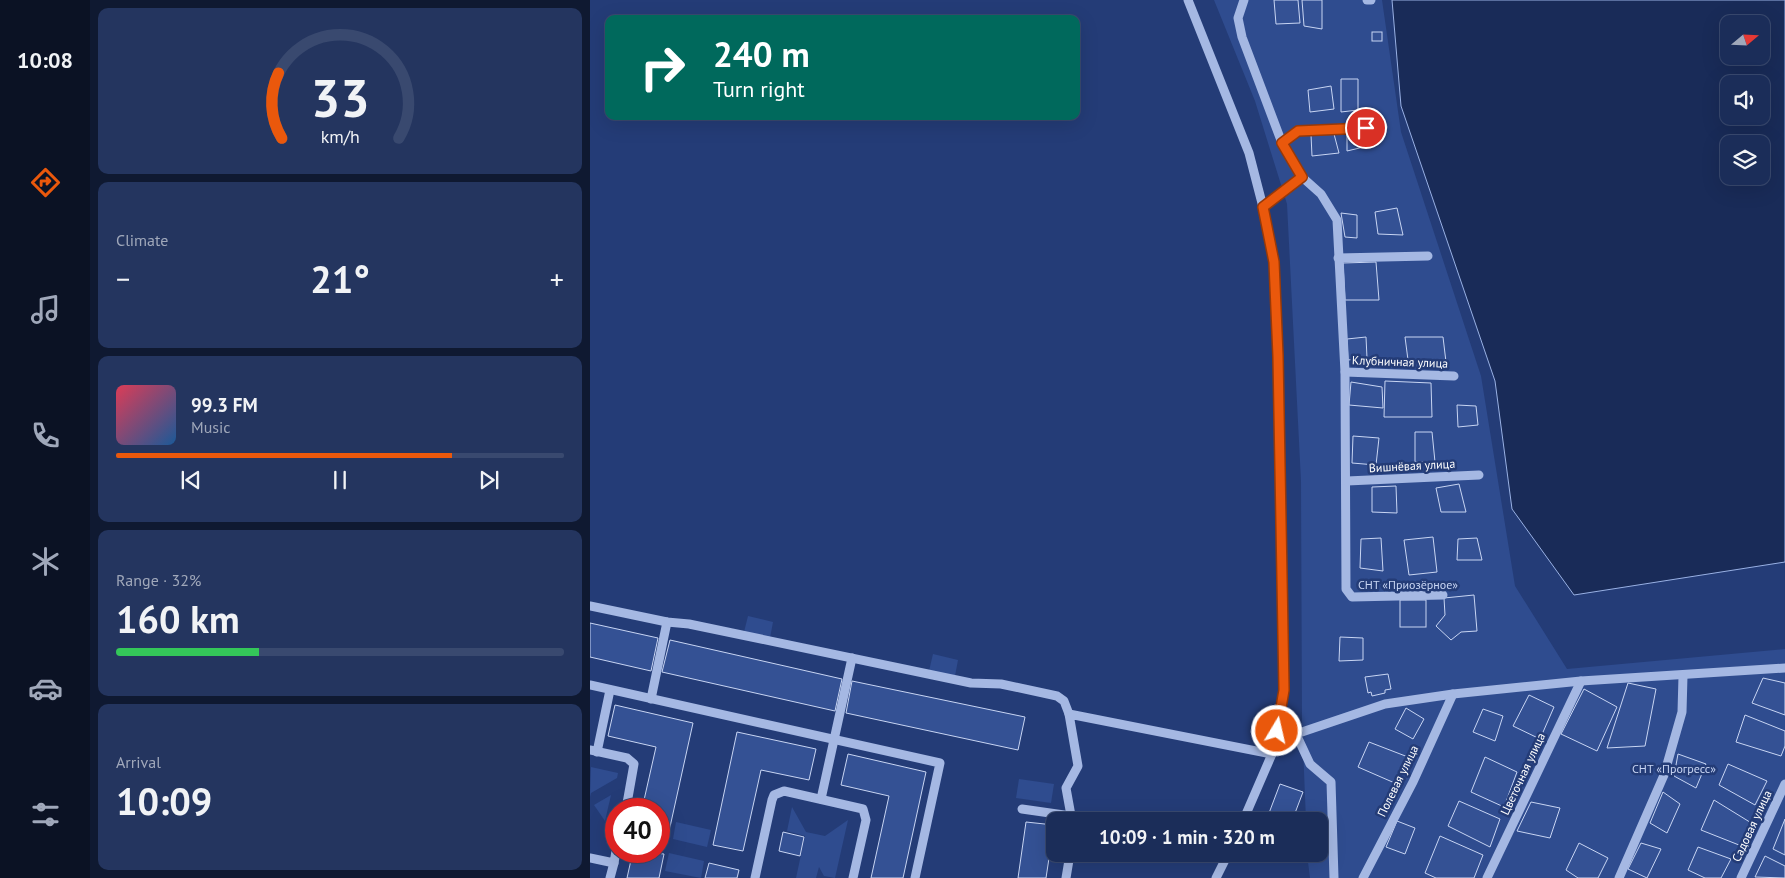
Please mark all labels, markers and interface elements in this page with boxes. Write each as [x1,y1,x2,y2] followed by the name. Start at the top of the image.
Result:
[1720,15,1770,65] north arrow
[1720,15,1770,185] map controls
[713,31,810,77] text: 240 m
[630,35,695,100] icon: right
[17,46,73,74] text: 10:08
[311,64,369,131] text: 33
[713,75,805,103] text: Turn right
[1720,75,1770,125] button: sound
[1345,107,1387,149] pin
[1352,114,1380,142] icon: arrive
[320,125,360,148] text: km/h
[1720,135,1770,185] button: layers
[28,165,63,200] icon: directions
[116,230,168,250] text: Climate
[310,254,370,303] text: 21°
[116,260,130,297] text: −
[550,260,564,297] text: +
[28,292,63,327] icon: music
[1352,352,1448,371] street label: Клубничная улица
[191,393,258,417] text: 99.3 FM
[191,417,231,437] text: Music
[28,418,63,453] icon: phone
[1368,456,1456,475] street label: Вишнёвая улица
[177,466,205,494] icon: previous
[326,466,354,494] icon: pause
[475,466,503,494] icon: next
[28,544,63,579] icon: climate
[116,570,201,590] text: Range · 32%
[1358,577,1458,592] park label: СНТ «Приозёрное»
[116,594,240,643] text: 160 km
[28,671,63,706] icon: car
[1250,704,1302,756] position arrow
[1497,730,1548,817] street label: Цветочная улица
[1374,742,1421,819] street label: Полевая улица
[116,752,161,772] text: Arrival
[1632,761,1716,776] park label: СНТ «Прогресс»
[116,776,212,825] text: 10:09
[1728,788,1775,864] street label: Садовая улица
[28,797,63,832] icon: filters
[605,798,670,863] speed limit sign: 40
[1099,825,1275,849] text: 10:09 · 1 min · 320 m

